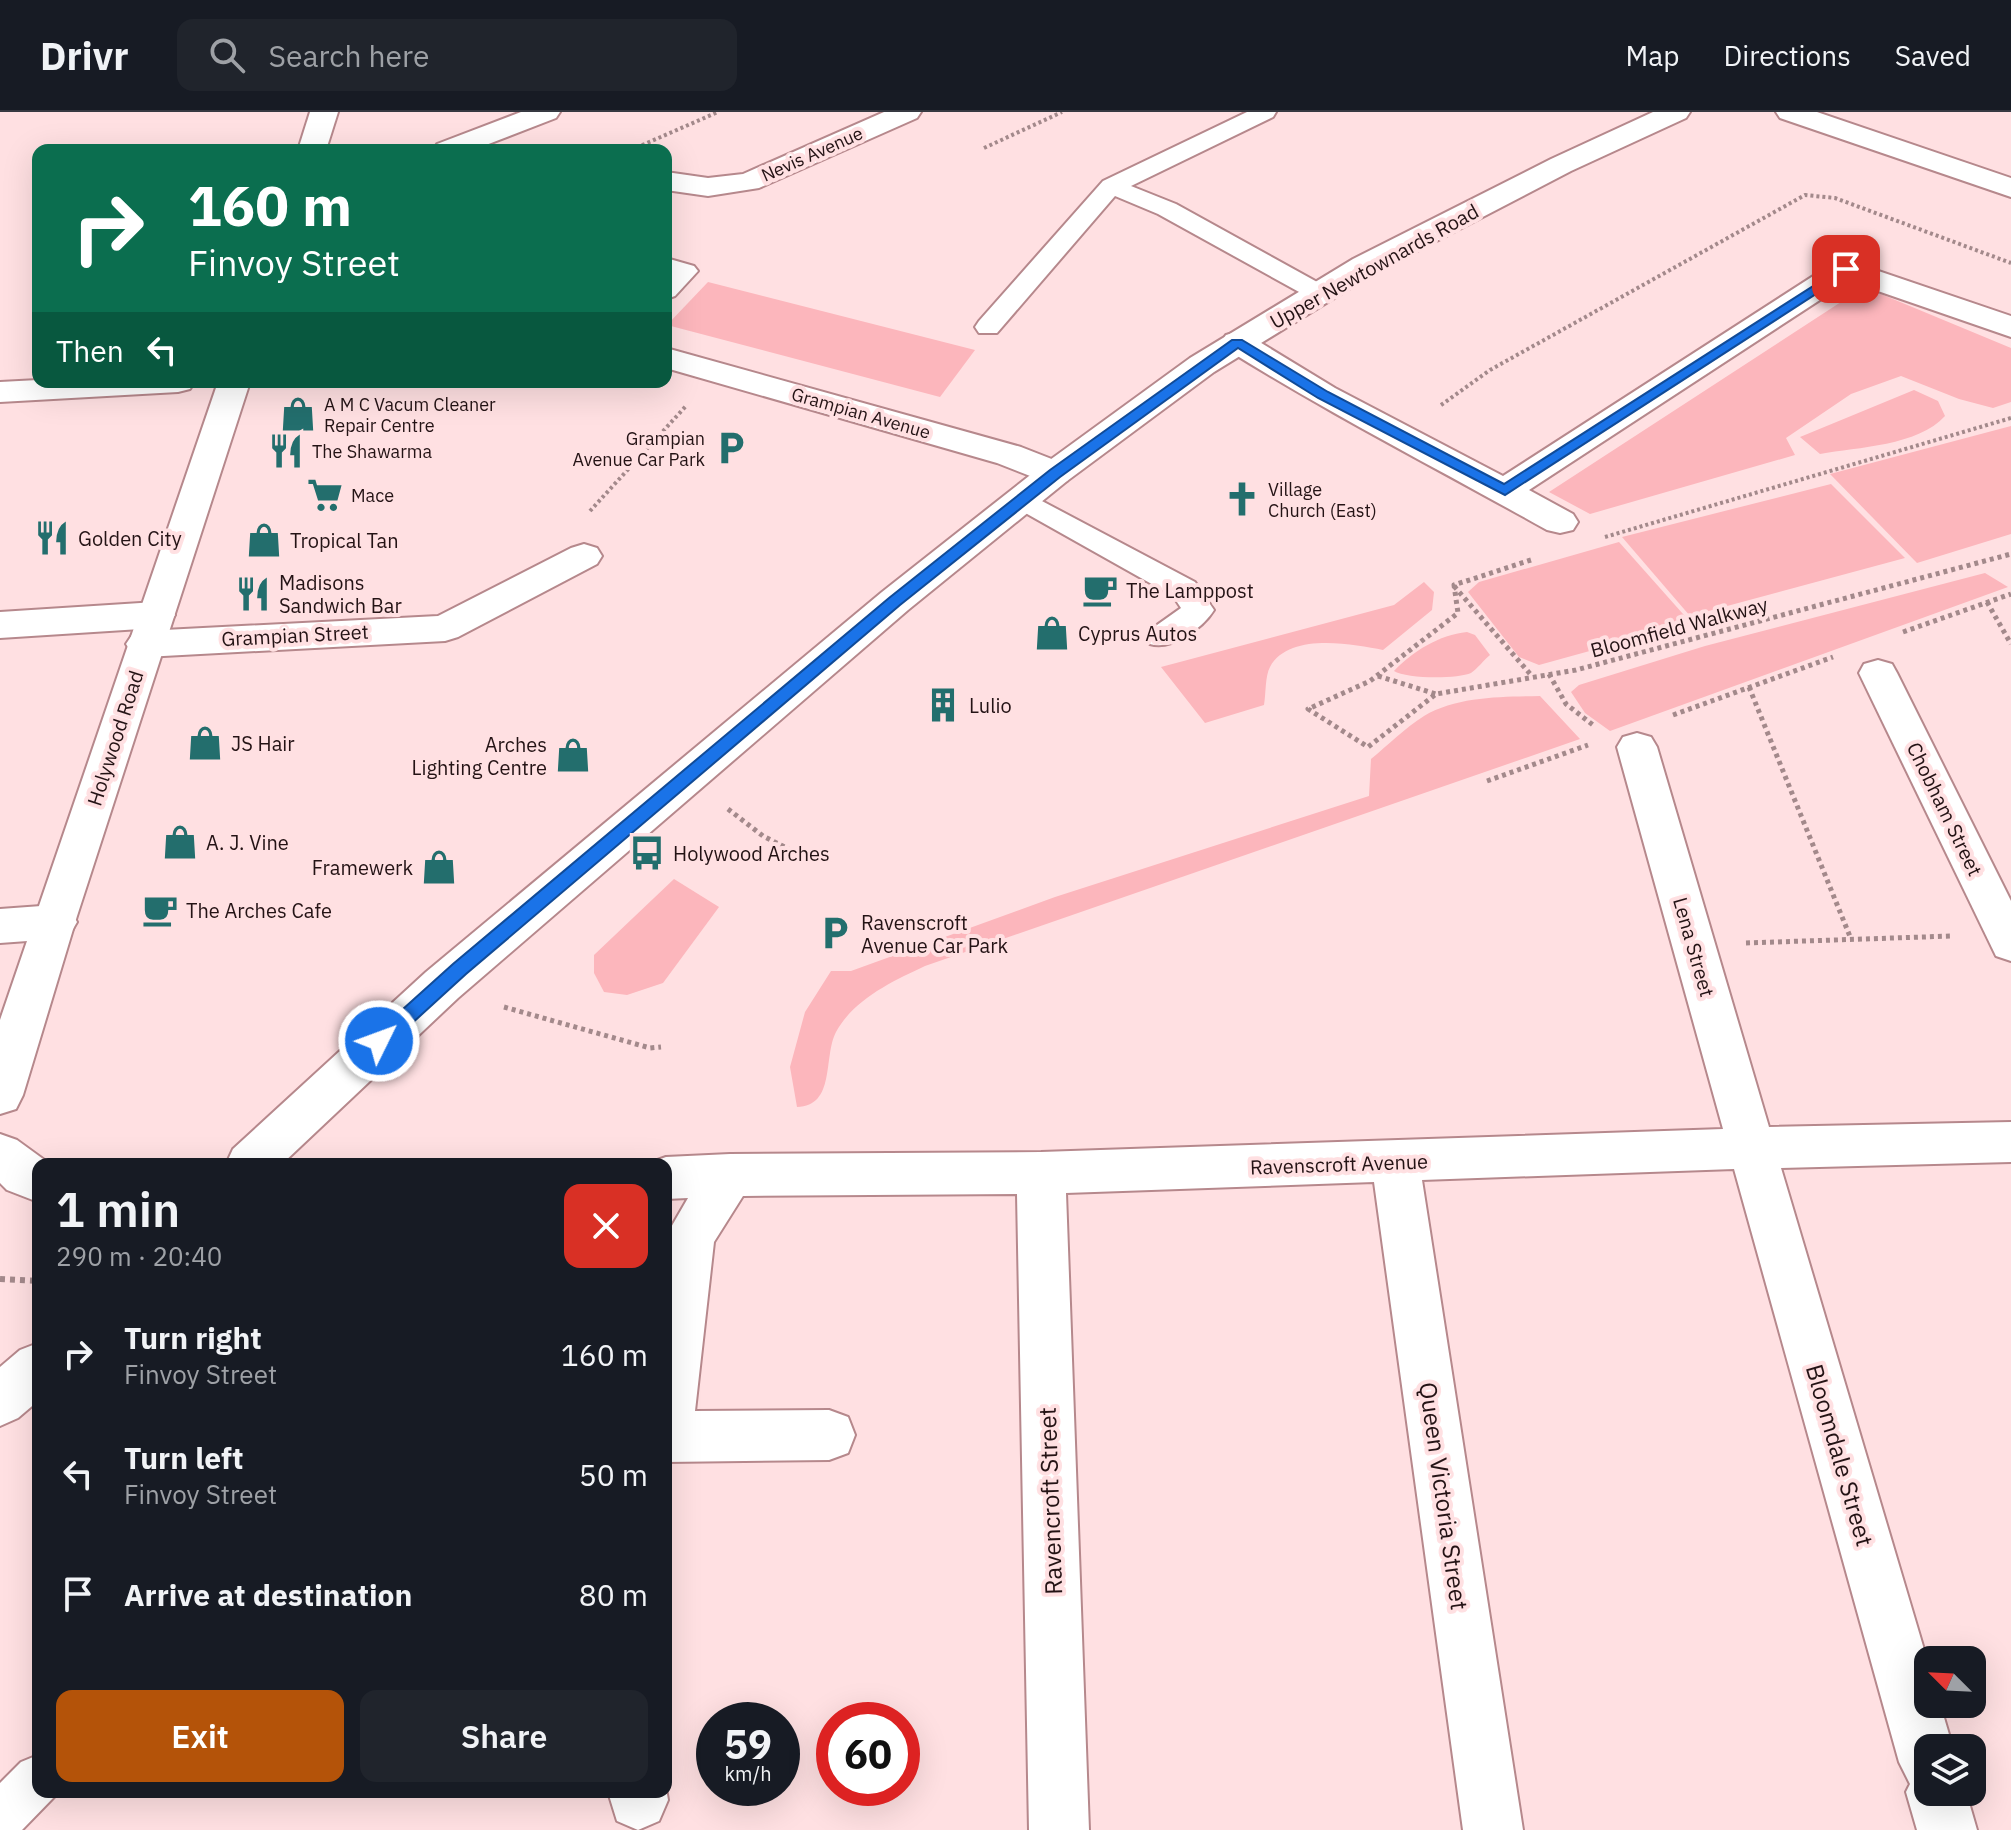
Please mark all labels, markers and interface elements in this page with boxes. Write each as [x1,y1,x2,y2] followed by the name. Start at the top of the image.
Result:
[177,19,737,91] search box
[40,31,129,80] text: Drivr
[205,33,249,77] icon: search
[269,36,429,75] text: Search here
[1625,37,1679,74] text: Map
[1723,37,1851,74] text: Directions
[1895,37,1971,74] text: Saved
[758,121,867,187] street label: Nevis Avenue
[188,169,352,241] text: 160 m
[56,176,160,280] icon: right
[1265,197,1483,335] street label: Upper Newtownards Road
[1812,235,1880,303] pin
[188,239,400,286] text: Finvoy Street
[1824,247,1868,291] icon: arrive
[140,328,184,372] icon: left
[56,331,124,370] text: Then
[789,382,933,444] street label: Grampian Avenue
[324,393,496,437] place label: A M C Vacum Cleaner Repair Centre
[279,395,317,433] shop icon: A M C Vacum Cleaner Repair Centre
[573,427,706,471] place label: Grampian Avenue Car Park
[712,429,750,467] parking icon: Grampian Avenue Car Park
[267,432,305,470] restaurant icon: The Shawarma
[312,440,432,463] place label: The Shawarma
[306,476,344,514] supermarket icon: Mace
[1268,478,1377,522] place label: Village Church (East)
[1223,480,1261,518] church icon: Village Church (East)
[351,484,394,507] place label: Mace
[33,519,71,557] restaurant icon: Golden City
[245,521,283,559] shop icon: Tropical Tan
[78,525,182,552] place label: Golden City
[290,527,399,554] place label: Tropical Tan
[279,569,402,619] place label: Madisons Sandwich Bar
[1081,571,1119,609] cafe icon: The Lamppost
[234,575,272,613] restaurant icon: Madisons Sandwich Bar
[1126,577,1254,604] place label: The Lamppost
[1587,590,1771,664] street label: Bloomfield Walkway
[1033,614,1071,652] shop icon: Cyprus Autos
[221,618,369,652] street label: Grampian Street
[1078,620,1197,647] place label: Cyprus Autos
[80,667,150,809] street label: Holywood Road
[924,686,962,724] building icon: Lulio
[969,692,1012,719] place label: Lulio
[186,724,224,762] shop icon: JS Hair
[231,730,295,757] place label: JS Hair
[411,731,547,781] place label: Arches Lighting Centre
[554,736,592,774] shop icon: Arches Lighting Centre
[1901,738,1989,880] street label: Chobham Street
[161,823,199,861] shop icon: A. J. Vine
[206,829,289,856] place label: A. J. Vine
[628,834,666,872] bus stop icon: Holywood Arches
[673,840,830,867] place label: Holywood Arches
[420,848,458,886] shop icon: Framewerk
[312,854,413,881] place label: Framewerk
[141,891,179,929] cafe icon: The Arches Cafe
[1667,894,1721,1000] street label: Lena Street
[186,897,332,924] place label: The Arches Cafe
[861,909,1009,959] place label: Ravenscroft Avenue Car Park
[816,914,854,952] parking icon: Ravenscroft Avenue Car Park
[337,999,421,1083] position arrow
[1249,1147,1429,1181] street label: Ravenscroft Avenue
[56,1178,180,1240] text: 1 min
[564,1184,648,1268] button: close
[56,1239,222,1273] text: 290 m · 20:40
[124,1318,262,1357] text: Turn right
[56,1332,100,1376] icon: right
[561,1335,648,1374] text: 160 m
[124,1357,277,1391] text: Finvoy Street
[1799,1360,1881,1550] street label: Bloomdale Street
[1412,1380,1476,1612] street label: Queen Victoria Street
[1031,1407,1069,1595] street label: Ravencroft Street
[124,1438,243,1477] text: Turn left
[56,1452,100,1496] icon: left
[579,1455,648,1494] text: 50 m
[124,1477,277,1511] text: Finvoy Street
[56,1572,100,1616] icon: arrive
[124,1575,412,1614] text: Arrive at destination
[579,1575,648,1614] text: 80 m
[1914,1646,1986,1718] north arrow
[1914,1646,1986,1806] map controls
[56,1690,344,1782] button: Exit
[360,1690,648,1782] button: Share
[816,1702,920,1806] speed limit sign: 60
[724,1718,772,1770] text: 59
[1914,1734,1986,1806] button: layers
[724,1760,772,1787] text: km/h

